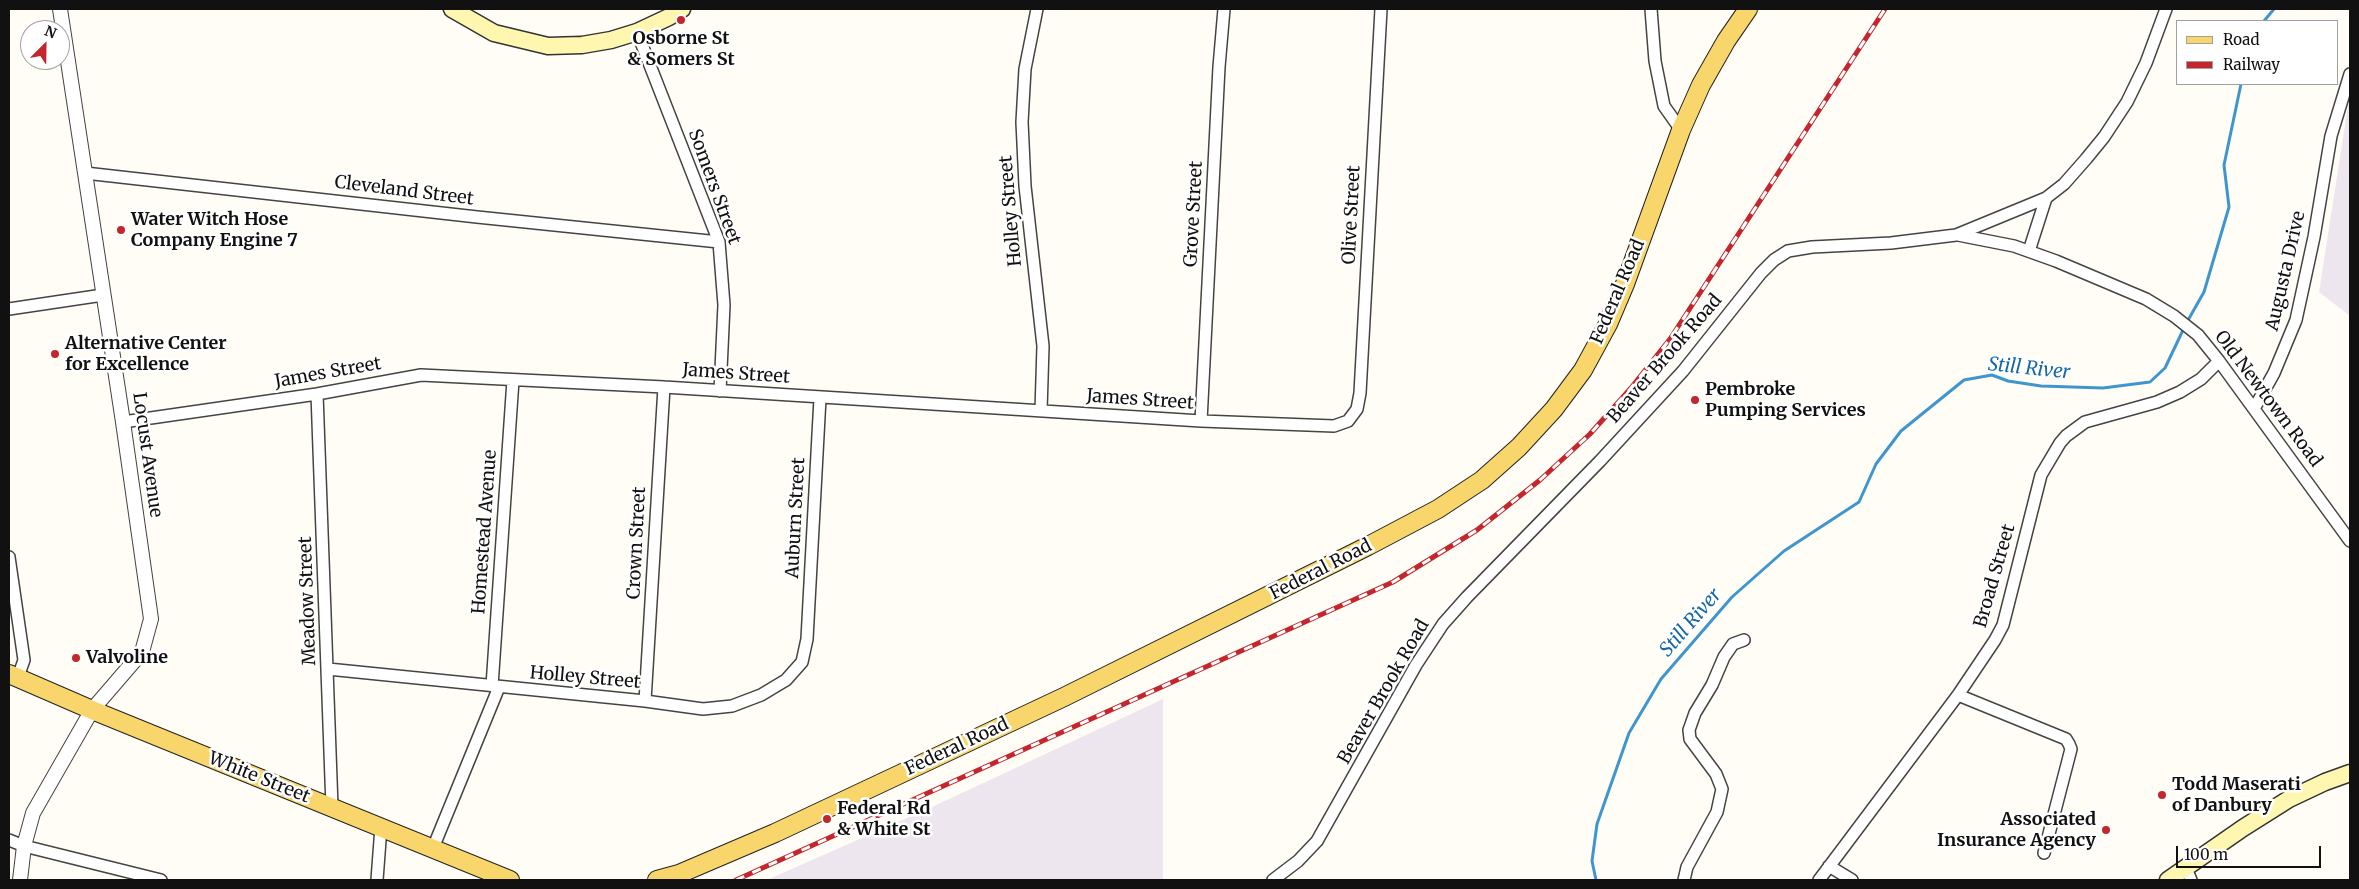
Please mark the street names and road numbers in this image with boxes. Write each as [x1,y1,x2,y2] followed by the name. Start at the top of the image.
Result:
[683,126,745,248] street label: Somers Street
[995,155,1027,267] street label: Holley Street
[1180,160,1208,268] street label: Grove Street
[1339,165,1365,265] street label: Olive Street
[333,172,475,210] street label: Cleveland Street
[2262,209,2310,333] street label: Augusta Drive
[1586,236,1650,348] street label: Federal Road
[1603,290,1727,428] street label: Beaver Brook Road
[2210,327,2326,471] street label: Old Newtown Road
[273,353,383,393] street label: James Street
[681,359,791,389] street label: James Street
[1085,385,1195,415] street label: James Street
[128,391,166,519] street label: Locust Avenue
[468,449,502,615] street label: Homestead Avenue
[782,457,810,579] street label: Auburn Street
[623,486,651,600] street label: Crown Street
[1970,522,2020,630] street label: Broad Street
[1266,535,1376,605] street label: Federal Road
[295,536,321,666] street label: Meadow Street
[1334,616,1434,768] street label: Beaver Brook Road
[529,662,641,694] street label: Holley Street
[902,714,1012,780] street label: Federal Road
[205,748,313,808] street label: White Street

